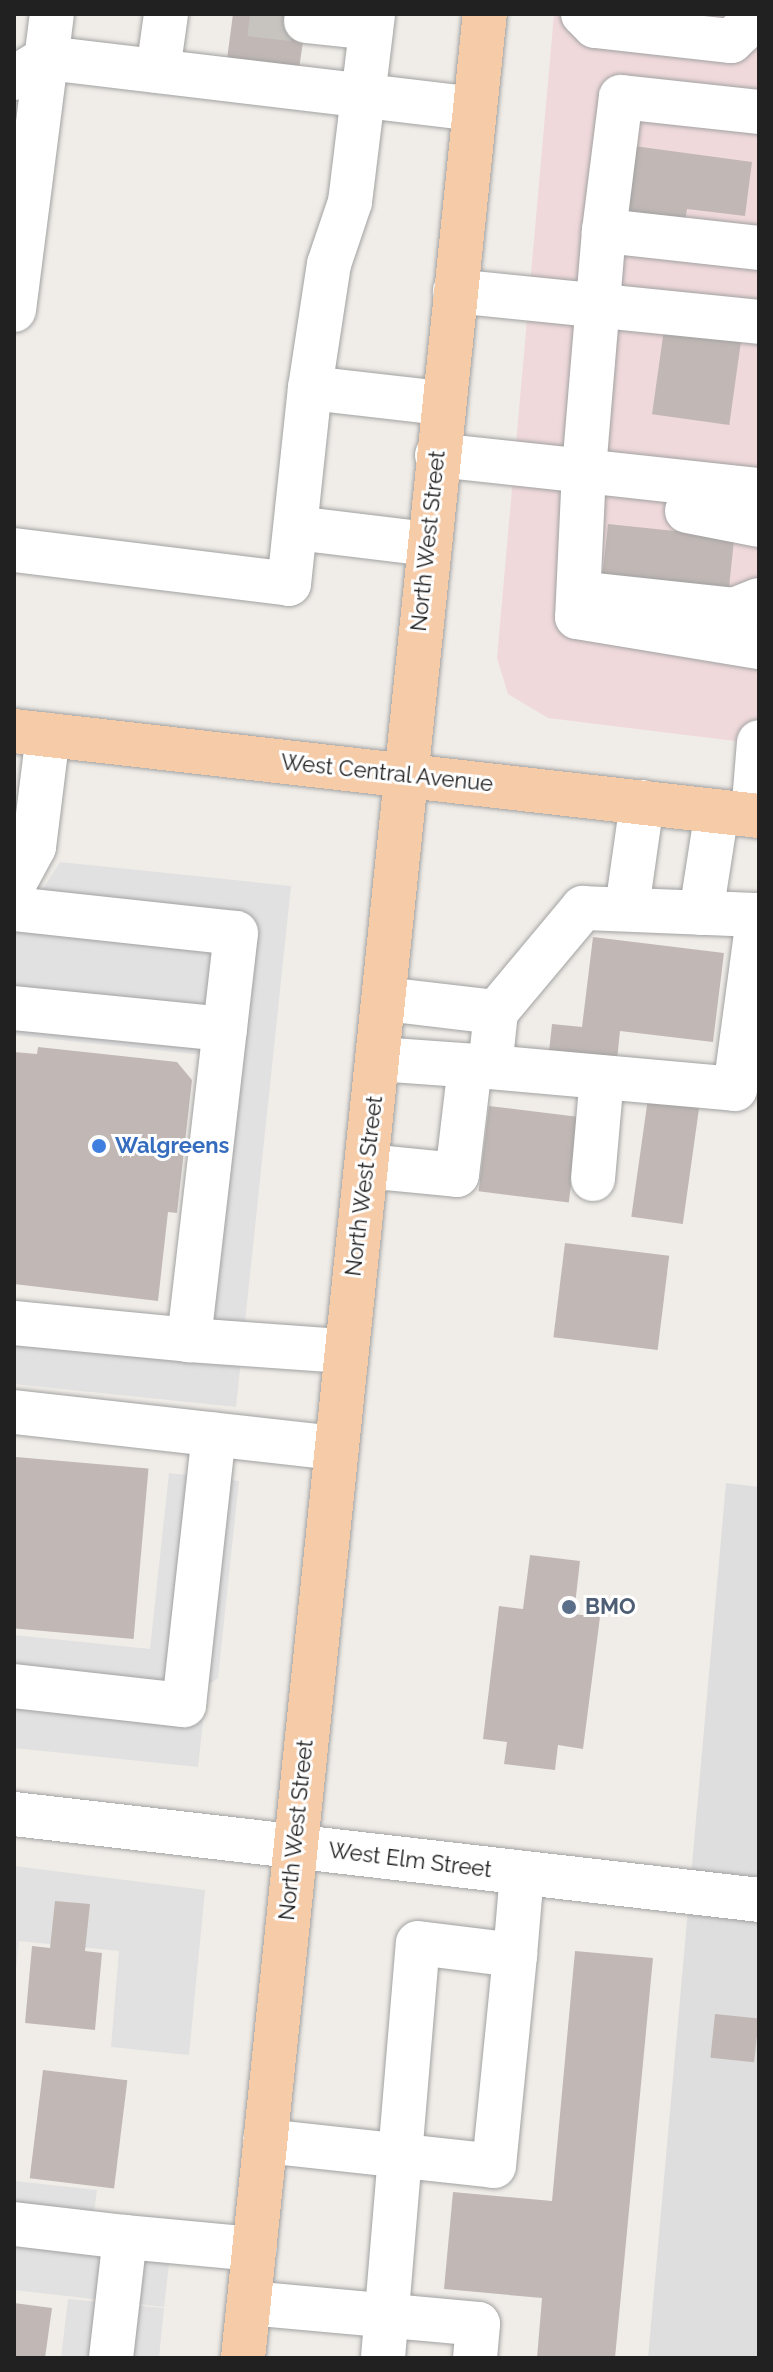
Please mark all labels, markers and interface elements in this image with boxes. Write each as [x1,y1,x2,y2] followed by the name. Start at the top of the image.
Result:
[405,449,451,633] street label: North West Street
[279,749,495,797] street label: West Central Avenue
[340,1094,388,1278] street label: North West Street
[115,1133,229,1159] place label: Walgreens
[90,1137,108,1155] marker: Walgreens
[585,1594,636,1620] place label: BMO
[560,1598,578,1616] marker: BMO
[273,1738,319,1922] street label: North West Street
[327,1837,493,1883] street label: West Elm Street

